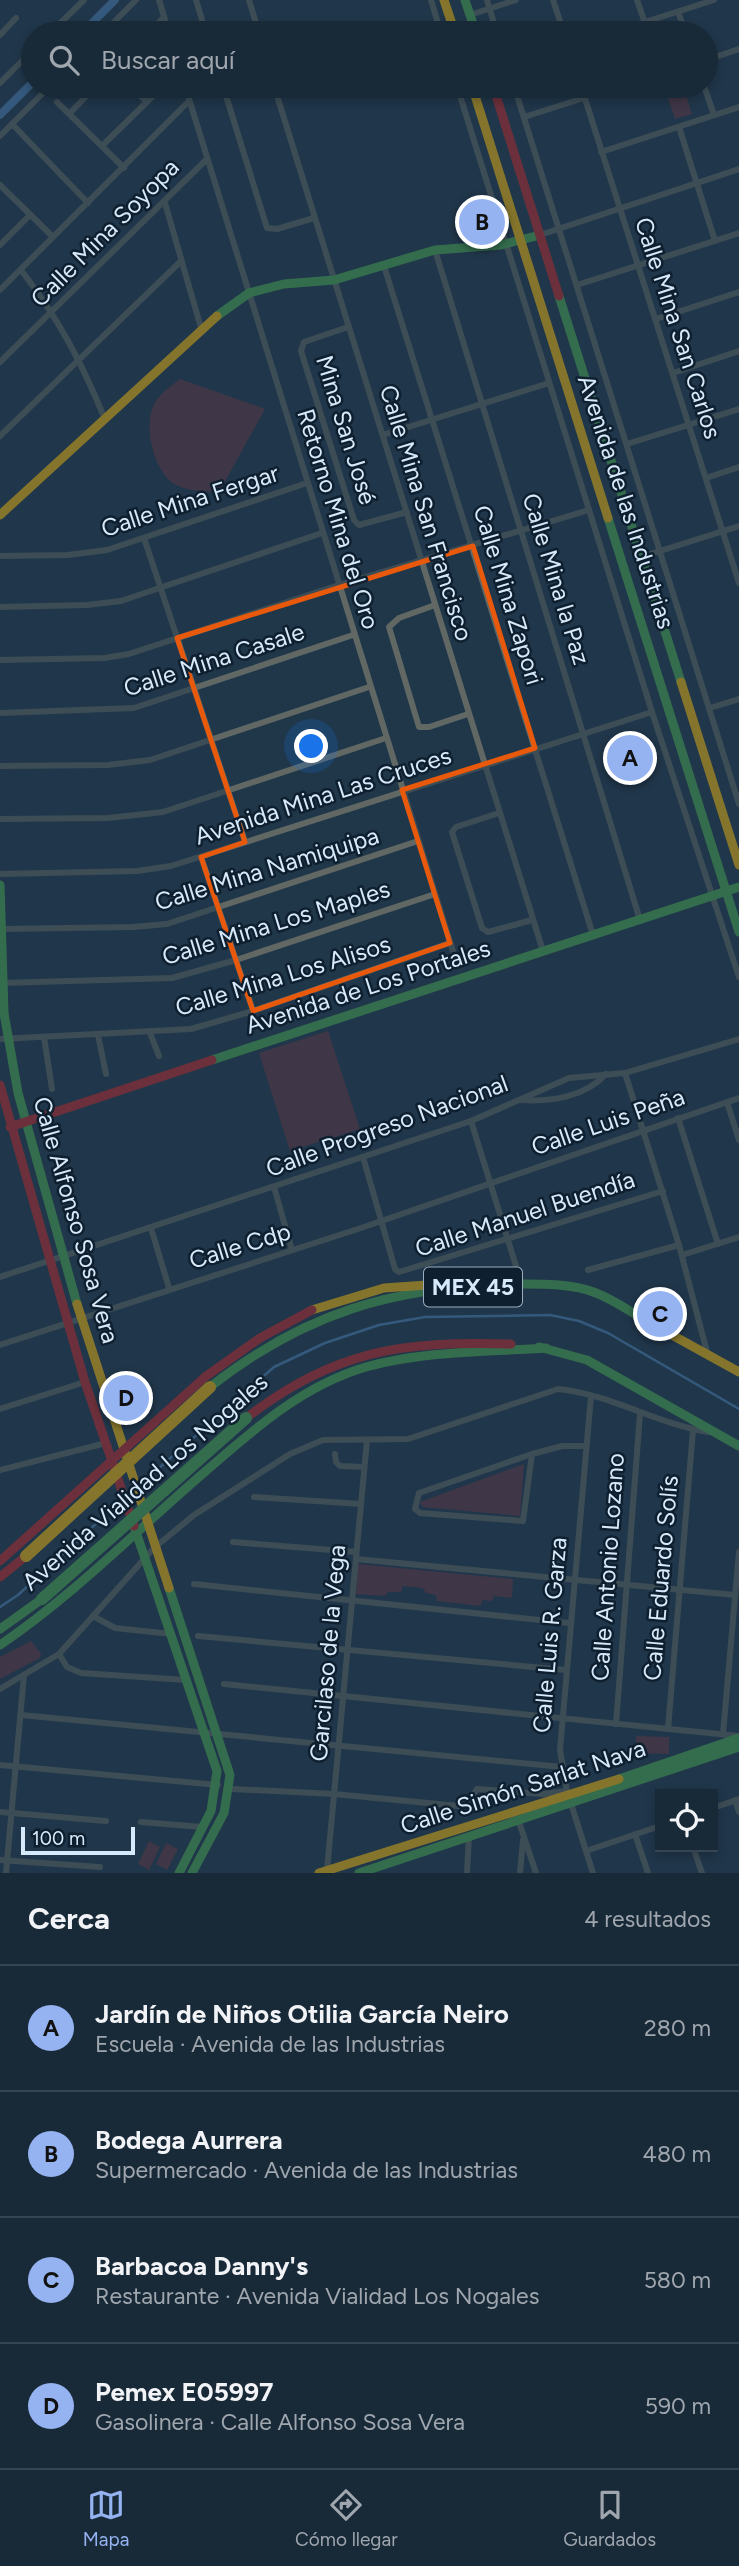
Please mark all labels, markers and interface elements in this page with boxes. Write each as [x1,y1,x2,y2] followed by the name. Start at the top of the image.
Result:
[21,21,718,98] search box
[45,41,83,79] icon: search
[101,44,235,76] text: Buscar aquí
[25,153,185,313] street label: Calle Mina Soyopa
[459,196,505,248] pin: B
[629,214,728,442] street label: Calle Mina San Carlos
[310,352,383,508] street label: Mina San José
[572,371,681,632] street label: Avenida de las Industrias
[374,381,479,644] street label: Calle Mina San Francisco
[291,405,386,633] street label: Retorno Mina del Oro
[97,458,282,543] street label: Calle Mina Fergar
[517,490,596,668] street label: Calle Mina la Paz
[467,502,550,688] street label: Calle Mina Zapori
[120,617,308,702] street label: Calle Mina Casale
[294,729,328,763] your location
[607,732,653,784] pin: A
[191,740,455,851] street label: Avenida Mina Las Cruces
[151,821,382,916] street label: Calle Mina Namiquipa
[159,874,393,971] street label: Calle Mina Los Maples
[172,929,394,1022] street label: Calle Mina Los Alisos
[242,933,494,1040] street label: Avenida de Los Portales
[262,1068,512,1183] street label: Calle Progreso Nacional
[527,1082,688,1161] street label: Calle Luis Peña
[27,1093,126,1346] street label: Calle Alfonso Sosa Vera
[411,1164,638,1263] street label: Calle Manuel Buendía
[186,1216,294,1275] street label: Calle Cdp
[424,1268,522,1306] road number: MEX 45
[637,1288,683,1340] pin: C
[16,1367,273,1596] street label: Avenida Vialidad Los Nogales
[103,1372,149,1424] pin: D
[585,1452,630,1682] street label: Calle Antonio Lozano
[637,1474,684,1682] street label: Calle Eduardo Solís
[527,1536,572,1734] street label: Calle Luis R. Garza
[304,1543,351,1762] street label: Garcilaso de la Vega
[397,1733,649,1840] street label: Calle Simón Sarlat Nava
[655,1789,718,1852] map controls
[655,1789,718,1852] button: locate
[21,1824,135,1856] scale bar
[32,1827,85,1850] text: 100 m
[28,1900,110,1937] text: Cerca
[584,1905,711,1933] text: 4 resultados
[95,1998,509,2030] text: Jardín de Niños Otilia García Neiro
[43,2014,59,2042] text: A
[644,2014,711,2042] text: 280 m
[95,2030,445,2058] text: Escuela · Avenida de las Industrias
[95,2124,283,2156] text: Bodega Aurrera
[44,2140,58,2168] text: B
[643,2140,711,2168] text: 480 m
[95,2156,518,2184] text: Supermercado · Avenida de las Industrias
[95,2250,308,2282] text: Barbacoa Danny's
[43,2266,59,2294] text: C
[644,2266,711,2294] text: 580 m
[95,2282,539,2310] text: Restaurante · Avenida Vialidad Los Nogales
[95,2376,273,2408] text: Pemex E05997
[43,2392,59,2420] text: D
[645,2392,711,2420] text: 590 m
[95,2408,465,2436] text: Gasolinera · Calle Alfonso Sosa Vera
[83,2486,129,2551] tab: Mapa
[295,2486,398,2551] tab: Cómo llegar
[563,2486,656,2551] tab: Guardados

